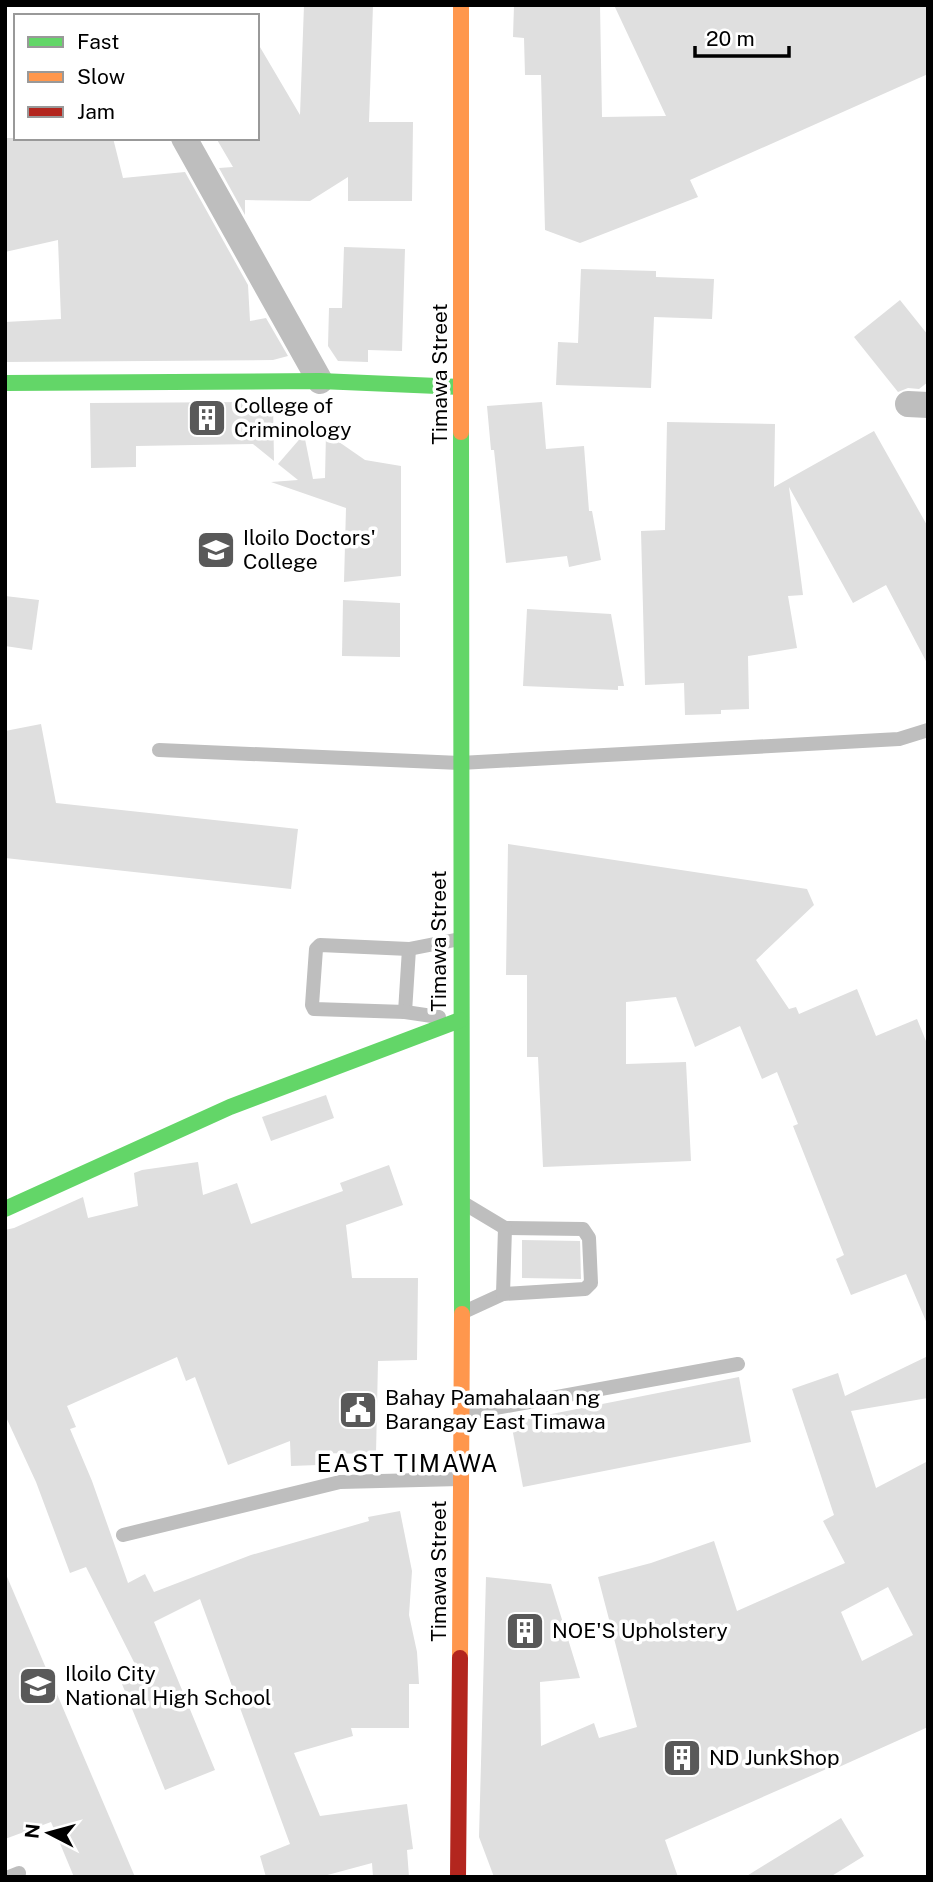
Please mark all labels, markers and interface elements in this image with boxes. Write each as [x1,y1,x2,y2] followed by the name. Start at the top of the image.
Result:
[14,14,259,140] legend
[695,14,790,58] scale bar
[706,26,755,51] text: 20 m
[77,29,119,54] text: Fast
[77,64,125,89] text: Slow
[77,99,115,124] text: Jam
[427,303,452,445] street label: Timawa Street
[234,393,351,442] place label: College of Criminology
[186,397,228,439] building icon: College of Criminology
[243,525,376,574] place label: Iloilo Doctors' College
[195,529,237,571] school or university icon: Iloilo Doctors' College
[426,870,451,1012] street label: Timawa Street
[385,1385,606,1434] place label: Bahay Pamahalaan ng Barangay East Timawa
[337,1389,379,1431] public building icon: Bahay Pamahalaan ng Barangay East Timawa
[317,1449,499,1477] district label: EAST TIMAWA
[426,1500,451,1642] street label: Timawa Street
[504,1610,546,1652] building icon: NOE'S Upholstery
[552,1618,728,1643] place label: NOE'S Upholstery
[65,1661,271,1710] place label: Iloilo City National High School
[17,1665,59,1707] school or university icon: Iloilo City National High School
[661,1737,703,1779] building icon: ND JunkShop
[709,1745,839,1770] place label: ND JunkShop
[14,1798,84,1868] north arrow
[20,1823,44,1840] text: N

